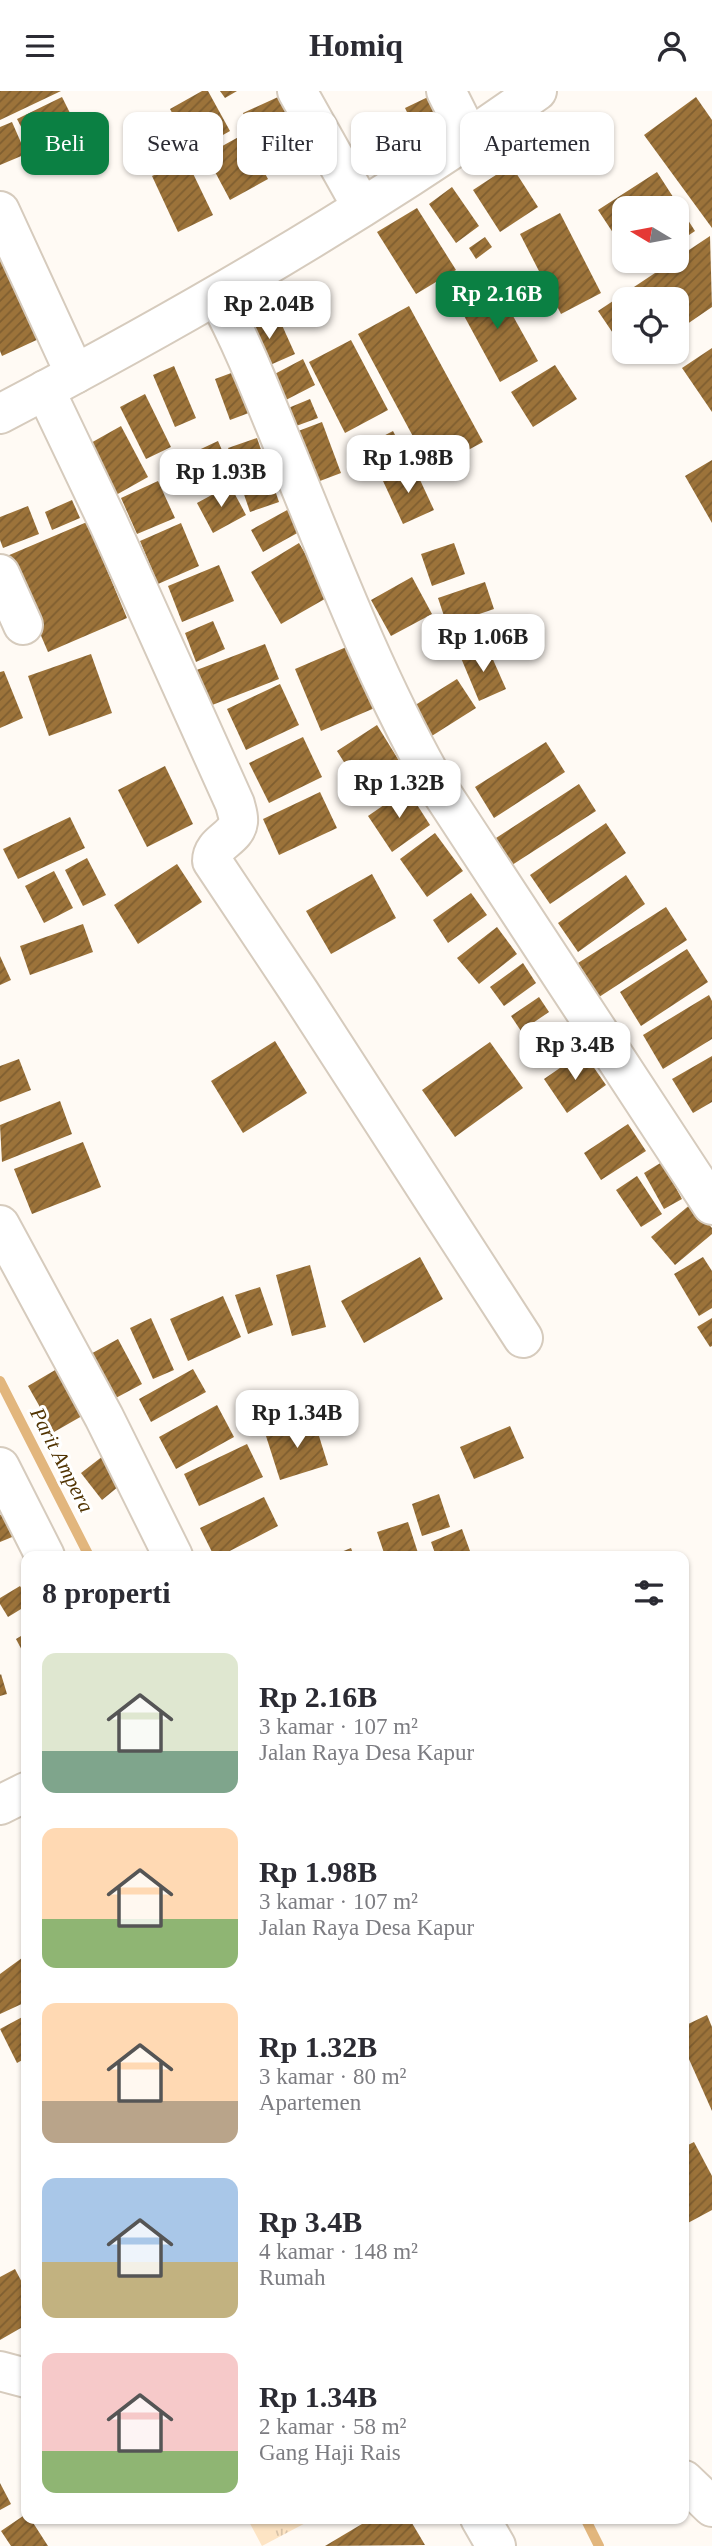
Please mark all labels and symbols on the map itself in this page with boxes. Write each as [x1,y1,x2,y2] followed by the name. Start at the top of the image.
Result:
[612,196,690,273] north arrow
[425,271,569,331] pin: Rp 2.16B
[197,281,341,341] pin: Rp 2.04B
[336,435,480,495] pin: Rp 1.98B
[149,449,293,509] pin: Rp 1.93B
[411,615,555,674] pin: Rp 1.06B
[327,761,471,820] pin: Rp 1.32B
[510,1023,640,1082] pin: Rp 3.4B
[225,1391,369,1450] pin: Rp 1.34B
[25,1403,99,1516] water label: Parit Ampera

